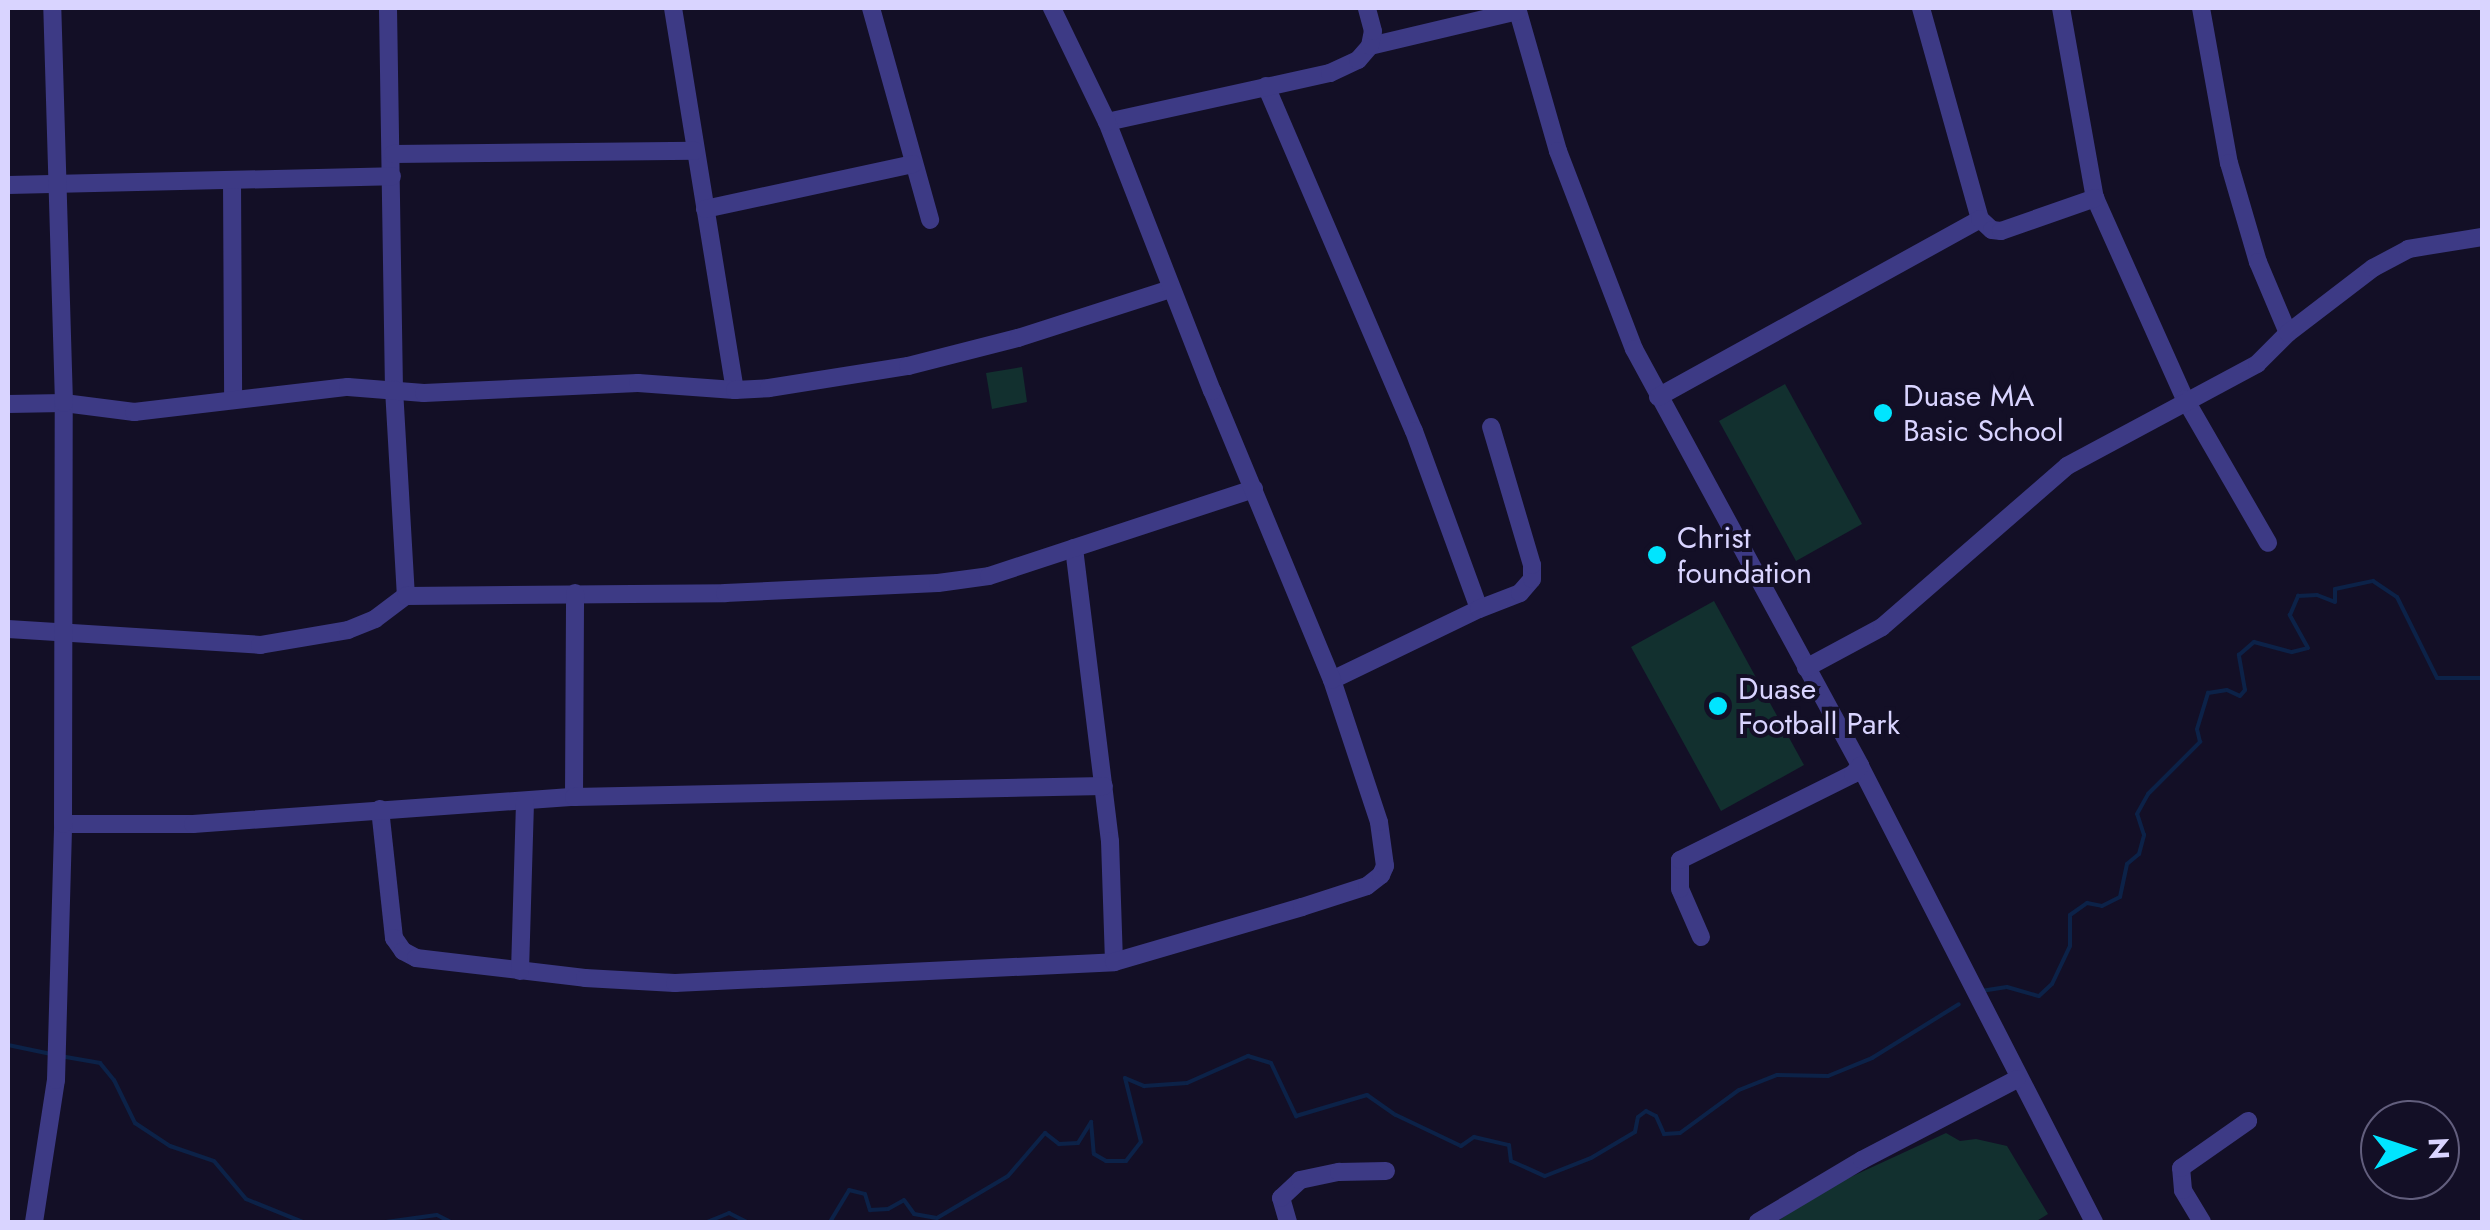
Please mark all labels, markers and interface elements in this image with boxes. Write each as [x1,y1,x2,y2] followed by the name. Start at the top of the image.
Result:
[1903,378,2064,448] place label: Duase MA Basic School
[1872,402,1894,424] marker: Duase MA Basic School
[1677,520,1812,590] place label: Christ foundation
[1646,544,1668,566] marker: Christ foundation
[1738,671,1900,742] place label: Duase Football Park
[1707,695,1729,717] marker: Duase Football Park
[2360,1100,2460,1200] north arrow
[2417,1136,2460,1161] text: N

